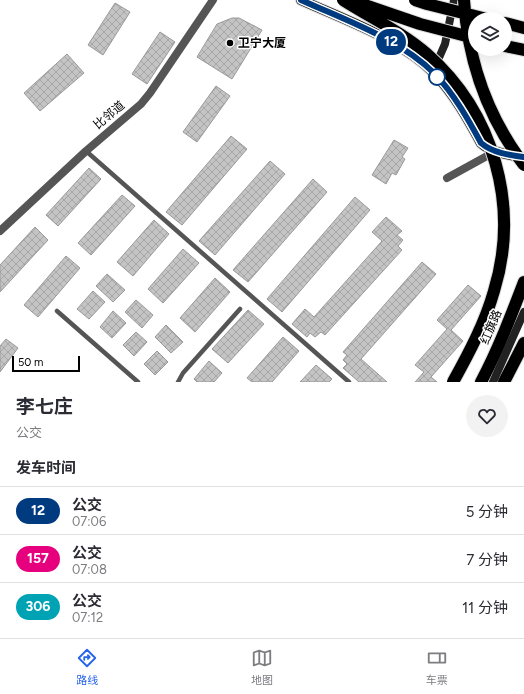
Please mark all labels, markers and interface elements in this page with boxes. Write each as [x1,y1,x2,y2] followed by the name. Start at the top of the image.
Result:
[468,12,512,56] map controls
[468,12,512,56] button: layers
[373,29,409,55] line badge: 12
[384,33,398,50] text: 12
[238,36,286,50] place label: 卫宁大厦
[225,38,235,48] marker: 卫宁大厦
[428,68,446,86] unlabelled marker
[91,98,127,132] street label: 比邻道
[478,308,504,346] street label: 红旗路
[12,354,80,373] scale bar
[18,356,43,369] text: 50 m
[16,395,73,418] text: 李七庄
[466,395,508,437] button: heart
[16,425,42,440] text: 公交
[16,459,76,477] text: 发车时间
[72,496,102,514] text: 公交
[31,502,45,519] text: 12
[466,503,508,521] text: 5 分钟
[72,514,106,529] text: 07:06
[72,544,102,562] text: 公交
[27,550,49,567] text: 157
[466,551,508,569] text: 7 分钟
[72,562,107,577] text: 07:08
[72,592,102,610] text: 公交
[26,598,50,615] text: 306
[462,599,508,617] text: 11 分钟
[72,610,103,625] text: 07:12
[76,647,98,687] tab: 路线
[251,647,273,687] tab: 地图
[426,647,448,687] tab: 车票

